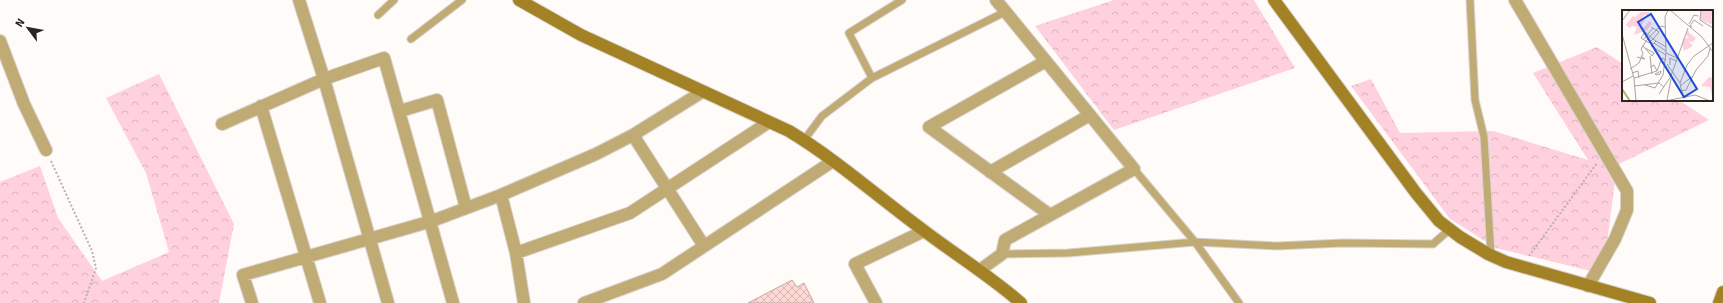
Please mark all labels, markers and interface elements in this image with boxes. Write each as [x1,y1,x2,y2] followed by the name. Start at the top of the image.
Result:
[8,8,48,48] north arrow
[1622,10,1713,101] inset map
[12,16,27,30] text: N

